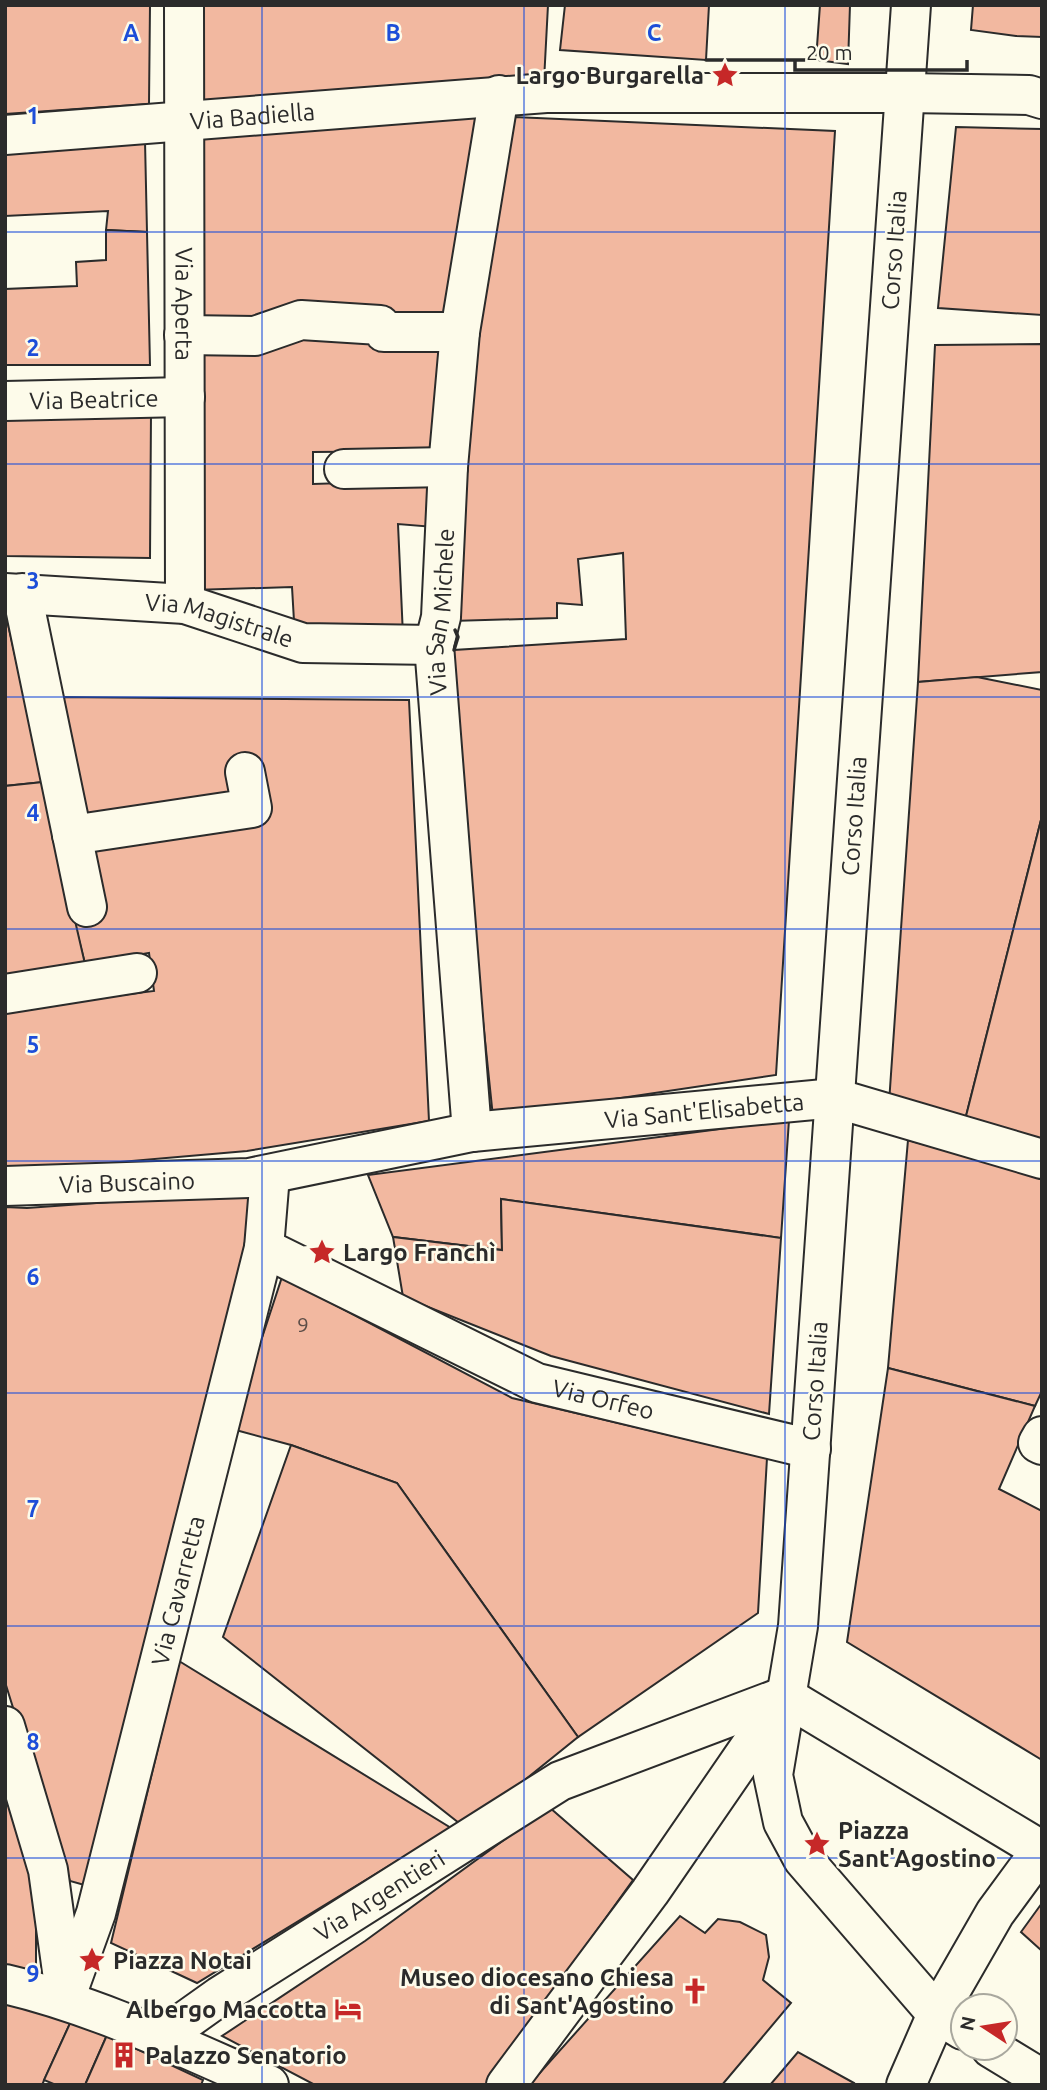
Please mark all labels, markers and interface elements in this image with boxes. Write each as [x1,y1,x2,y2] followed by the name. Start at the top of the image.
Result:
[123,20,139,45] text: A
[385,20,401,45] text: B
[647,20,662,45] text: C
[795,28,967,72] scale bar
[806,40,853,64] text: 20 m
[710,60,740,90] place icon: Largo Burgarella
[515,62,704,89] place label: Largo Burgarella
[189,97,316,134] street label: Via Badiella
[27,103,39,128] text: 1
[876,189,912,311] street label: Corso Italia
[171,247,198,361] street label: Via Aperta
[27,335,39,360] text: 2
[29,384,159,414] street label: Via Beatrice
[420,528,459,697] street label: Via San Michele
[27,568,39,593] text: 3
[144,588,297,652] street label: Via Magistrale
[836,755,872,877] street label: Corso Italia
[27,800,40,825] text: 4
[27,1032,39,1057] text: 5
[603,1087,805,1133] street label: Via Sant'Elisabetta
[58,1166,195,1198] street label: Via Buscaino
[307,1237,337,1267] place icon: Largo Franchì
[343,1239,496,1266] place label: Largo Franchì
[27,1264,40,1289] text: 6
[297,1312,309,1336] house number: 9
[797,1320,833,1442] street label: Corso Italia
[550,1374,657,1424] street label: Via Orfeo
[27,1496,39,1521] text: 7
[146,1513,209,1668] street label: Via Cavarretta
[27,1729,39,1754] text: 8
[838,1817,996,1872] place label: Piazza Sant'Agostino
[802,1829,832,1859] place icon: Piazza Sant'Agostino
[309,1844,449,1946] street label: Via Argentieri
[77,1945,107,1975] place icon: Piazza Notai
[113,1947,252,1974] place label: Piazza Notai
[27,1961,39,1986] text: 9
[400,1964,674,2019] place label: Museo diocesano Chiesa di Sant'Agostino
[680,1976,710,2006] church icon: Museo diocesano Chiesa di Sant'Agostino
[949,1992,1019,2062] north arrow
[333,1994,363,2024] hotel icon: Albergo Maccotta
[126,1996,327,2023] place label: Albergo Maccotta
[955,2014,980,2033] text: N
[109,2040,139,2070] building icon: Palazzo Senatorio
[145,2042,347,2069] place label: Palazzo Senatorio

